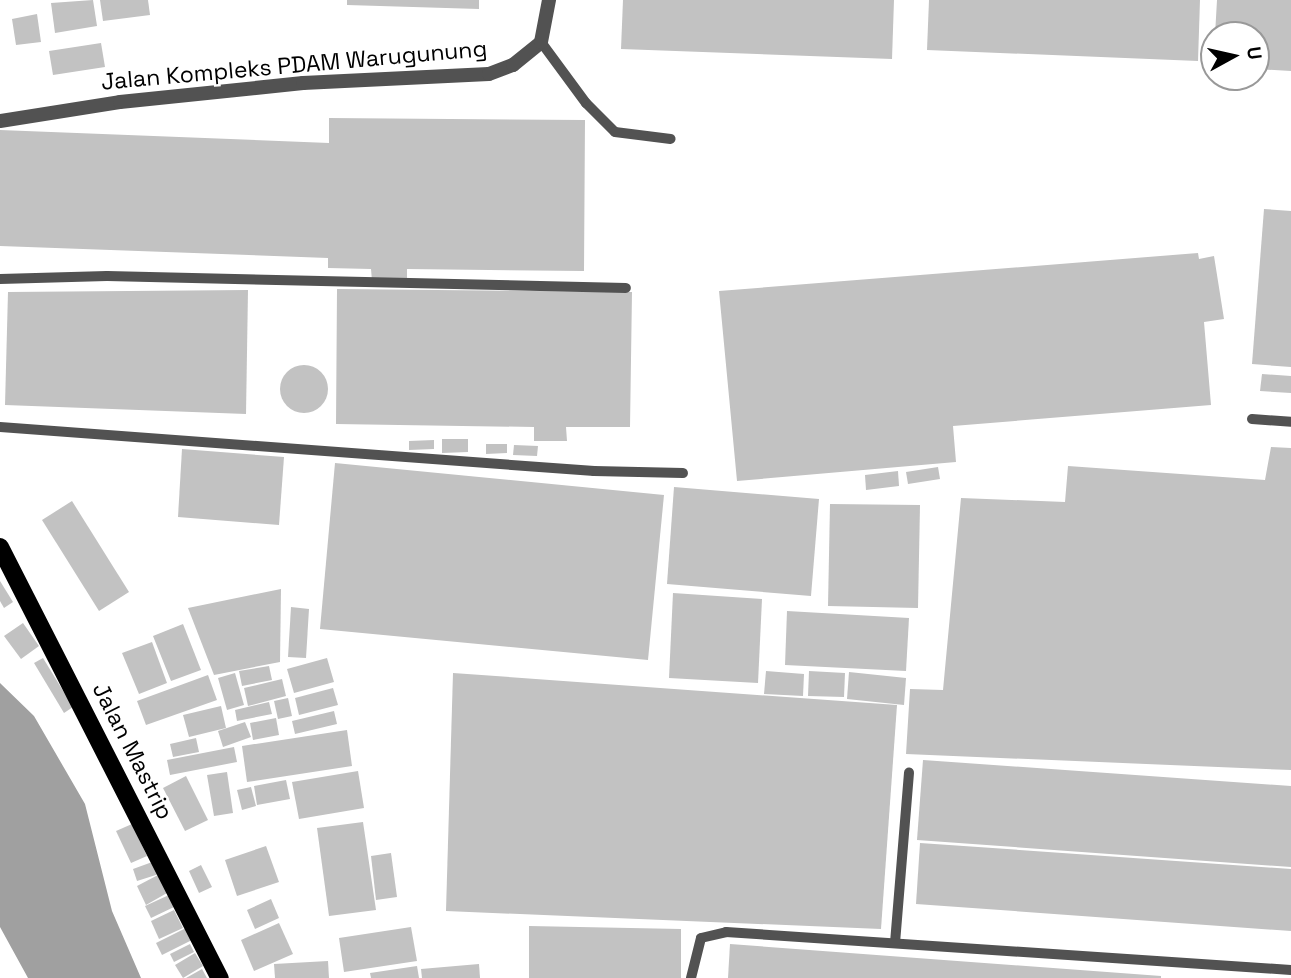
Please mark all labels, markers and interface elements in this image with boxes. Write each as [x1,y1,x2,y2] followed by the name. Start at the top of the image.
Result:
[1200,21,1270,91] north arrow
[100,34,488,96] street label: Jalan Kompleks PDAM Warugunung
[1241,45,1268,61] text: U
[87,678,179,824] street label: Jalan Mastrip

